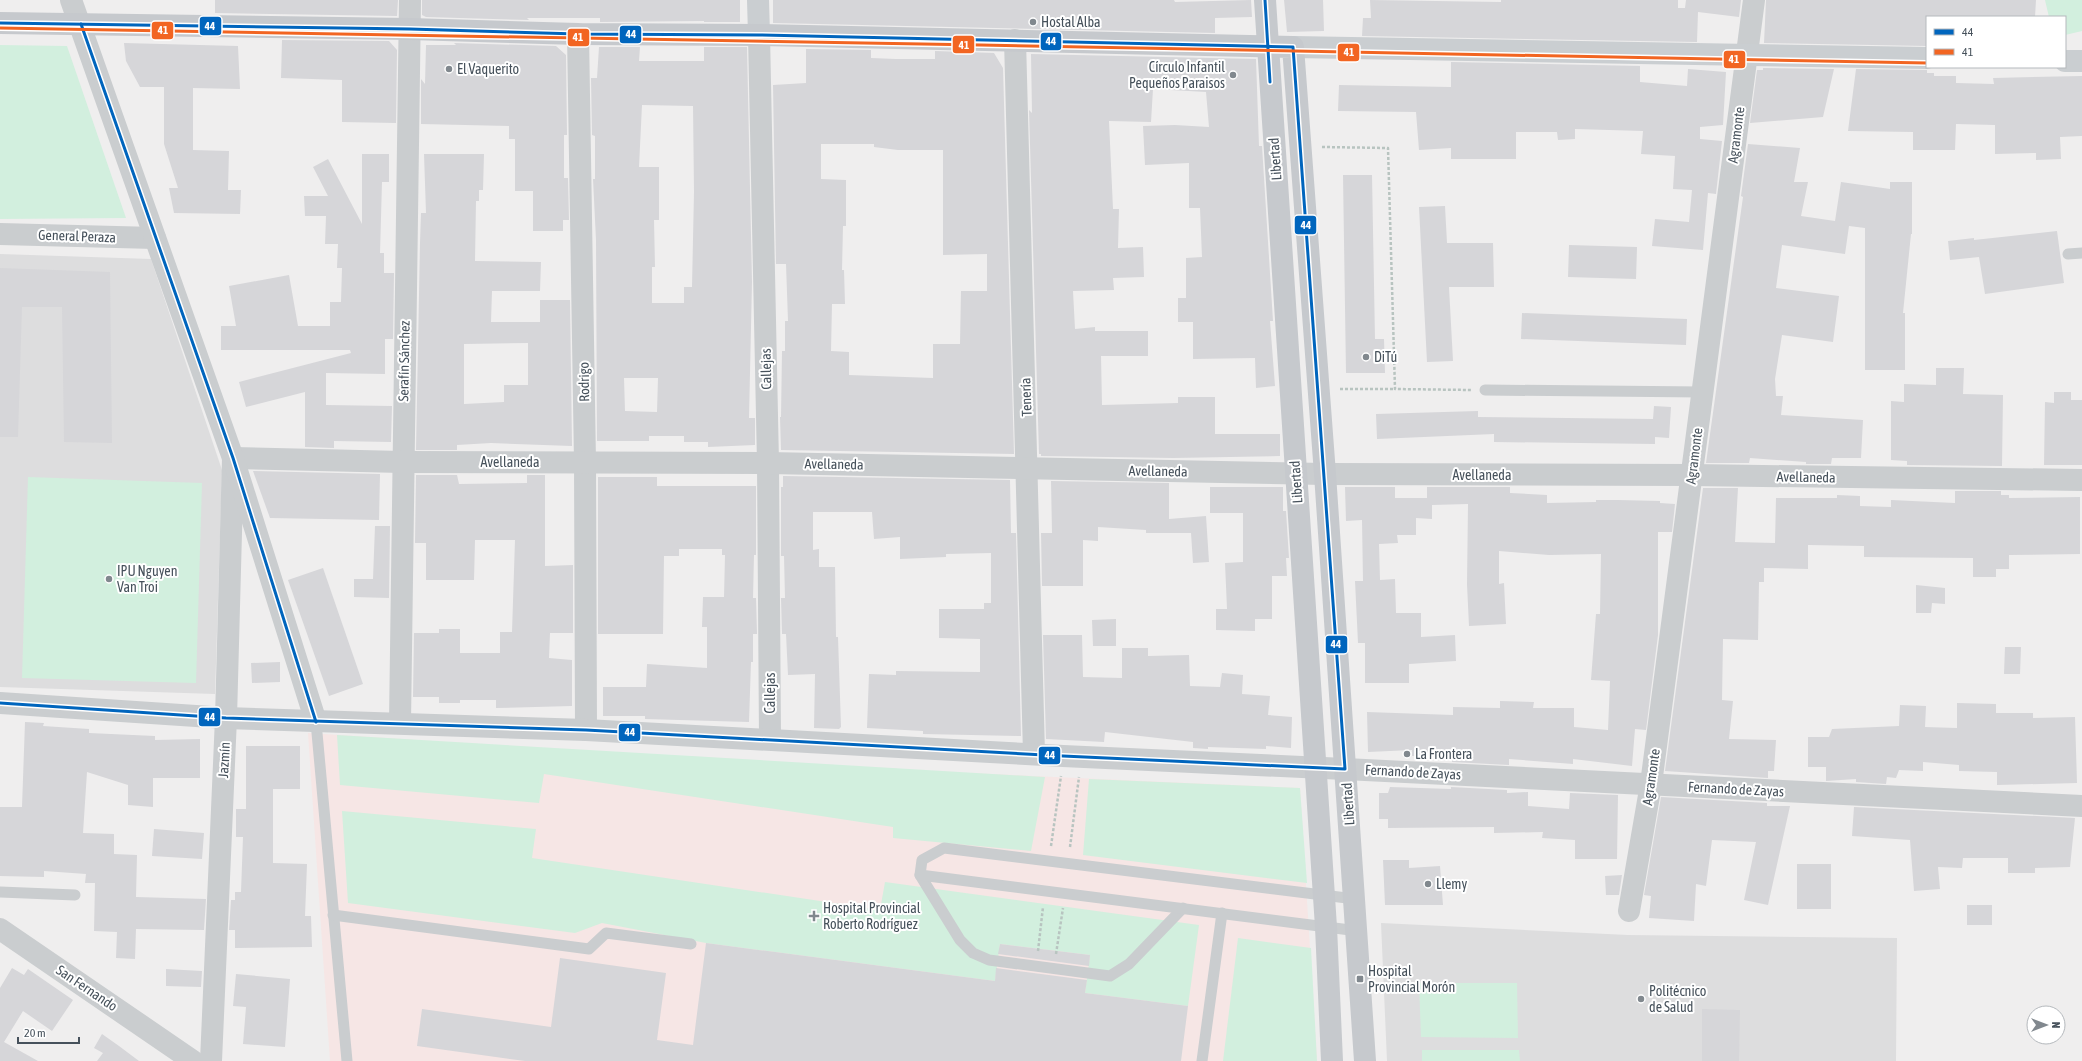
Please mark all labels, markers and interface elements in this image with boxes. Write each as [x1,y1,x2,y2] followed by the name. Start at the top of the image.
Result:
[1041,14,1101,30] place label: Hostal Alba
[199,16,222,36] line badge: 44
[1926,16,2066,68] legend
[1028,17,1038,27] marker: Hostal Alba
[204,20,215,32] text: 44
[151,21,174,40] line badge: 41
[157,24,168,36] text: 41
[619,25,642,44] line badge: 44
[1962,25,1974,39] text: 44
[567,28,590,47] line badge: 41
[625,28,636,40] text: 44
[572,31,583,43] text: 41
[1040,32,1062,51] line badge: 44
[952,35,975,54] line badge: 41
[1045,35,1056,47] text: 44
[958,39,969,51] text: 41
[1337,43,1360,62] line badge: 41
[1962,45,1974,59] text: 41
[1343,46,1354,58] text: 41
[1723,50,1746,69] line badge: 41
[1728,53,1739,65] text: 41
[1129,59,1225,91] place label: Círculo Infantil Pequeños Paraisos
[457,61,519,77] place label: El Vaquerito
[444,64,454,74] marker: El Vaquerito
[1228,70,1238,80] marker: Círculo Infantil Pequeños Paraisos
[1725,106,1747,164] street label: Agramonte
[1266,137,1284,181] street label: Libertad
[1294,215,1317,235] line badge: 44
[1300,219,1311,231] text: 44
[38,227,116,245] street label: General Peraza
[395,320,413,402] street label: Serafín Sánchez
[758,348,774,390] street label: Callejas
[1374,349,1397,365] place label: DiTú
[1361,352,1371,362] marker: DiTú
[576,362,592,402] street label: Rodrigo
[1017,377,1035,417] street label: Tenería
[1683,427,1705,485] street label: Agramonte
[481,454,540,470] street label: Avellaneda
[804,455,864,473] street label: Avellaneda
[1287,460,1305,504] street label: Libertad
[1128,462,1188,480] street label: Avellaneda
[1453,467,1512,483] street label: Avellaneda
[1776,468,1836,486] street label: Avellaneda
[117,563,177,595] place label: IPU Nguyen Van Troi
[104,574,114,584] marker: IPU Nguyen Van Troi
[1325,635,1348,654] line badge: 44
[1330,638,1341,650] text: 44
[762,672,778,714] street label: Callejas
[198,707,221,727] line badge: 44
[204,711,215,723] text: 44
[618,723,641,742] line badge: 44
[624,726,635,738] text: 44
[215,742,233,778] street label: Jazmín
[1038,746,1061,765] line badge: 44
[1415,746,1472,762] place label: La Frontera
[1639,748,1663,806] street label: Agramonte
[1044,749,1055,761] text: 44
[1402,749,1412,759] marker: La Frontera
[1365,762,1461,783] street label: Fernando de Zayas
[1688,779,1784,800] street label: Fernando de Zayas
[1339,782,1357,826] street label: Libertad
[1436,876,1467,892] place label: Llemy
[1423,879,1433,889] marker: Llemy
[823,900,921,932] place label: Hospital Provincial Roberto Rodríguez
[808,910,820,922] marker: Hospital Provincial Roberto Rodríguez
[53,962,121,1014] street label: San Fernando
[1368,963,1455,995] place label: Hospital Provincial Morón
[1355,974,1365,984] marker: Hospital Provincial Morón
[1649,983,1706,1015] place label: Politécnico de Salud
[1636,994,1646,1004] marker: Politécnico de Salud
[2026,1005,2066,1045] north arrow
[18,1019,79,1045] scale bar
[2050,1022,2062,1028] text: N
[24,1026,46,1040] text: 20 m

